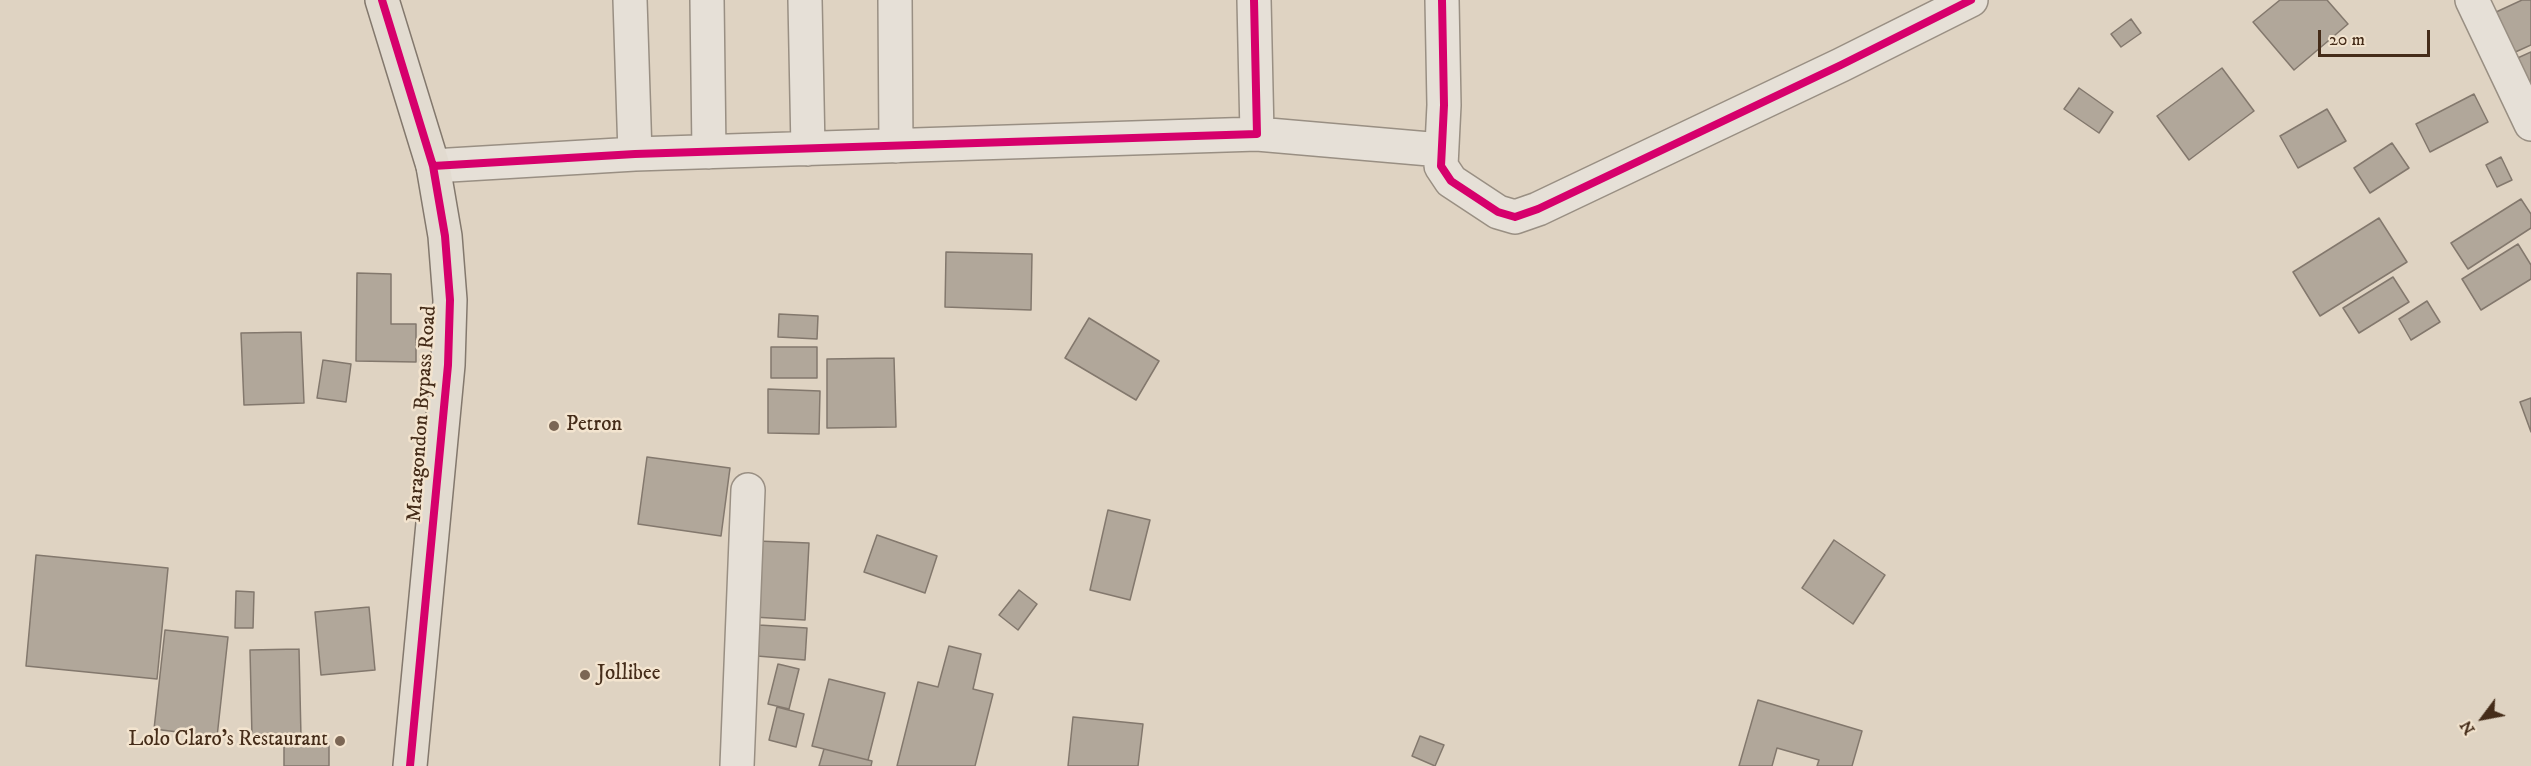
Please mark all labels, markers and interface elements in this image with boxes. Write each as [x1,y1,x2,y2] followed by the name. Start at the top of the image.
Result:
[2321,18,2434,56] scale bar
[2329,29,2365,51] text: 20 m
[403,305,443,523] street label: Maragondon Bypass Road
[566,413,622,439] place label: Petron
[547,419,561,433] marker: Petron
[597,662,660,688] place label: Jollibee
[578,668,592,682] marker: Jollibee
[2453,688,2513,748] north arrow
[2456,717,2480,738] text: N
[128,728,328,754] place label: Lolo Claro's Restaurant
[333,734,347,748] marker: Lolo Claro's Restaurant

